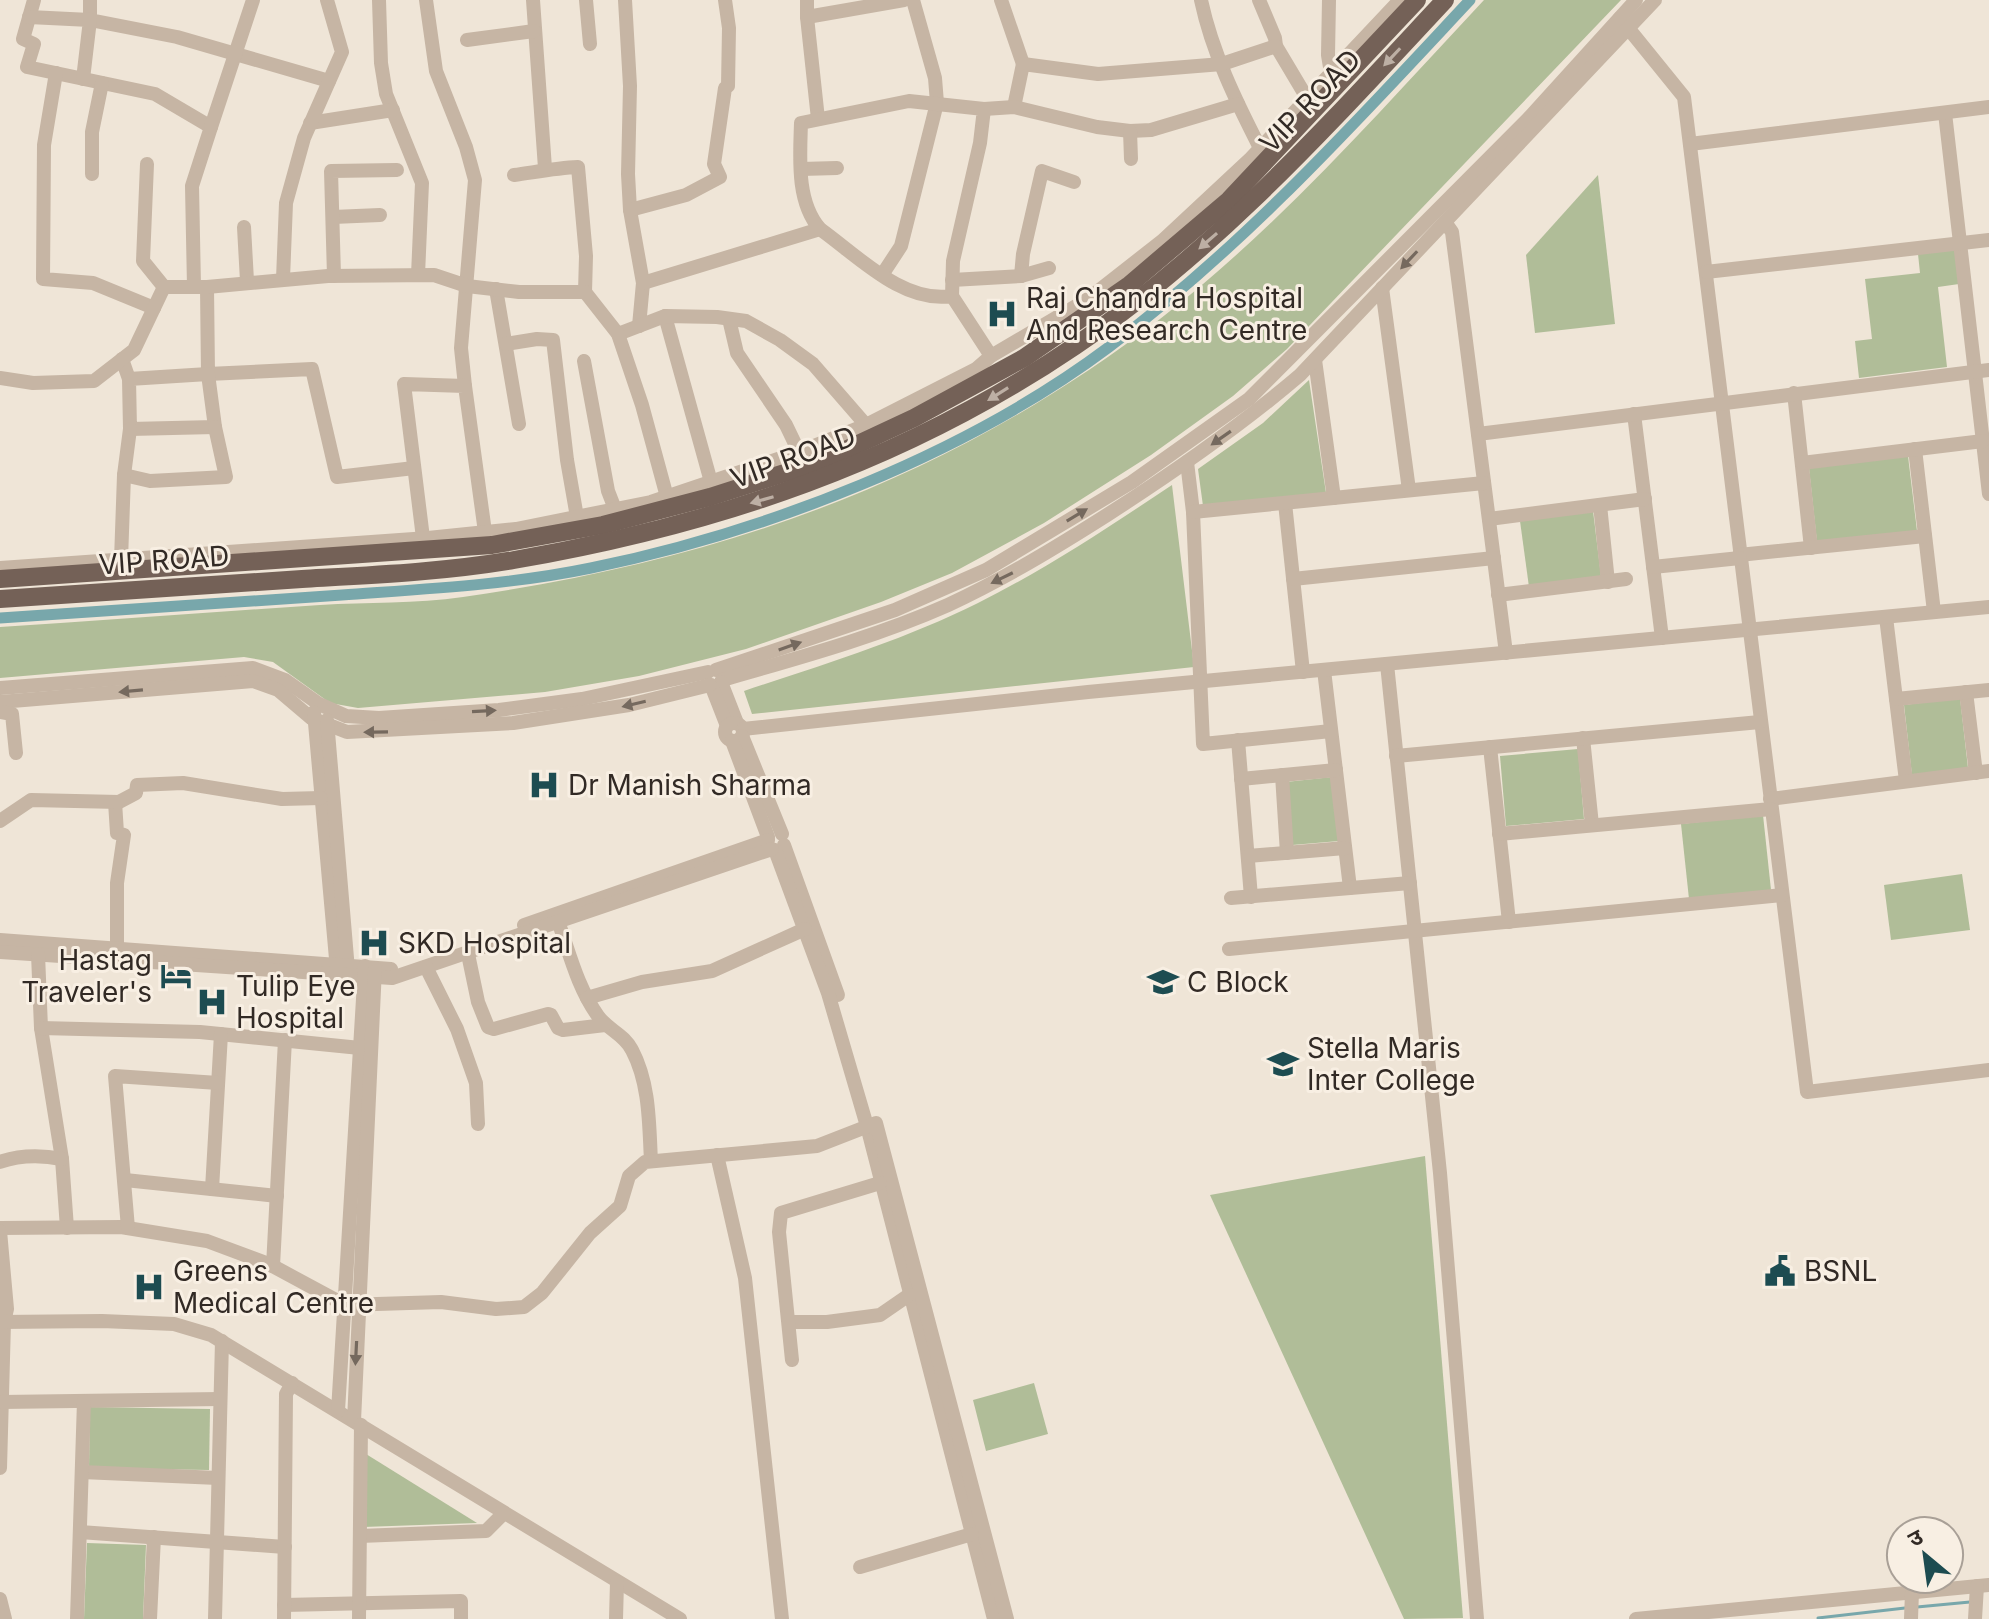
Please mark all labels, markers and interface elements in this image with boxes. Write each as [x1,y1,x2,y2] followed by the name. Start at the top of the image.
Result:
[1252,42,1368,160] street label: VIP ROAD
[1383,47,1401,66] one-way arrow
[1198,231,1217,249] one-way arrow
[1400,250,1418,269] one-way arrow
[1026,281,1307,347] place label: Raj Chandra Hospital And Research Centre
[985,297,1019,331] hospital icon: Raj Chandra Hospital And Research Centre
[987,386,1009,400] one-way arrow
[726,419,860,495] street label: VIP ROAD
[1210,430,1231,445] one-way arrow
[749,494,773,507] one-way arrow
[1066,509,1088,523] one-way arrow
[98,538,230,582] street label: VIP ROAD
[990,572,1013,585] one-way arrow
[779,639,803,651] one-way arrow
[119,685,144,698] one-way arrow
[622,698,647,710] one-way arrow
[472,704,497,717] one-way arrow
[363,726,388,738] one-way arrow
[527,768,561,802] hospital icon: Dr Manish Sharma
[568,768,812,802] place label: Dr Manish Sharma
[357,926,391,960] hospital icon: SKD Hospital
[398,926,571,960] place label: SKD Hospital
[21,943,152,1009] place label: Hastag Traveler's
[159,959,193,993] hotel icon: Hastag Traveler's
[1146,965,1180,999] school or university icon: C Block
[1187,965,1289,999] place label: C Block
[236,969,356,1035] place label: Tulip Eye Hospital
[195,985,229,1019] hospital icon: Tulip Eye Hospital
[1307,1031,1475,1097] place label: Stella Maris Inter College
[1266,1047,1300,1081] school or university icon: Stella Maris Inter College
[173,1254,374,1320] place label: Greens Medical Centre
[1763,1254,1797,1288] public building icon: BSNL
[1804,1254,1877,1288] place label: BSNL
[132,1270,166,1304] hospital icon: Greens Medical Centre
[349,1341,362,1366] one-way arrow
[1885,1515,1965,1595] north arrow
[1903,1522,1928,1552] text: उ

